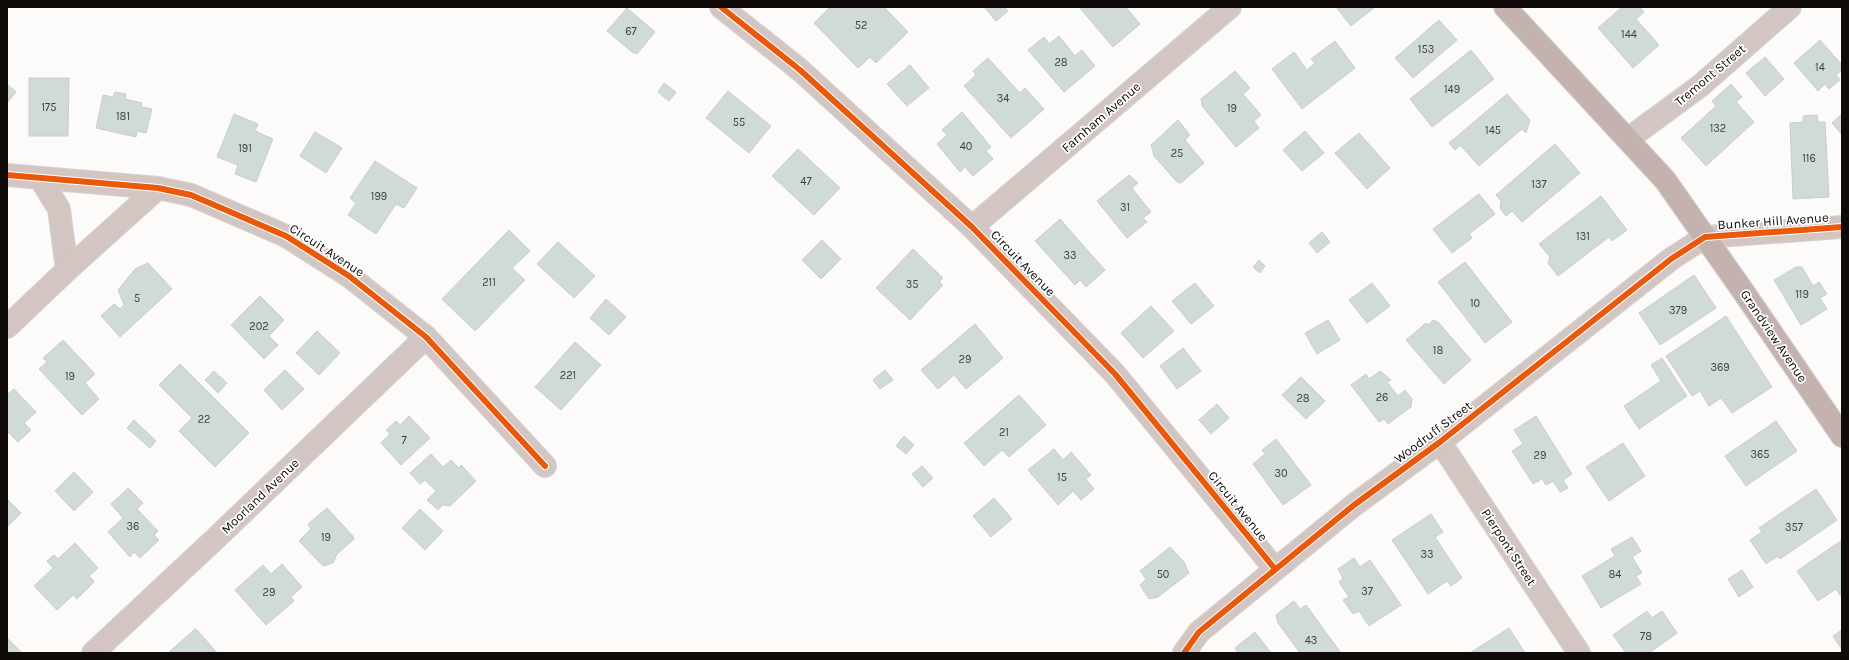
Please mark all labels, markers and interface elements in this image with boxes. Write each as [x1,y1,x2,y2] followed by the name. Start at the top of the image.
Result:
[855,19,867,32] house number: 52
[625,25,637,38] house number: 67
[1621,28,1637,41] house number: 144
[1672,41,1748,109] street label: Tremont Street
[1418,43,1434,56] house number: 153
[1054,56,1068,69] house number: 28
[1815,61,1825,74] house number: 14
[1059,79,1144,155] street label: Farnham Avenue
[1444,83,1460,96] house number: 149
[997,92,1009,105] house number: 34
[41,101,57,114] house number: 175
[1227,102,1237,115] house number: 19
[116,110,130,123] house number: 181
[733,116,745,129] house number: 55
[1710,122,1726,135] house number: 132
[1485,124,1501,137] house number: 145
[960,140,972,153] house number: 40
[238,142,252,155] house number: 191
[1171,147,1183,160] house number: 25
[1802,152,1816,165] house number: 116
[800,175,812,188] house number: 47
[1531,178,1547,191] house number: 137
[371,190,387,203] house number: 199
[1120,201,1130,214] house number: 31
[1717,210,1829,232] street label: Bunker Hill Avenue
[287,220,367,280] street label: Circuit Avenue
[988,227,1058,299] street label: Circuit Avenue
[1576,230,1590,243] house number: 131
[1064,249,1077,262] house number: 33
[482,276,496,289] house number: 211
[906,278,918,291] house number: 35
[1738,287,1811,385] street label: Grandview Avenue
[1795,288,1809,301] house number: 119
[134,292,140,305] house number: 5
[1470,297,1480,310] house number: 10
[1669,304,1687,317] house number: 379
[249,320,269,333] house number: 202
[1433,344,1443,357] house number: 18
[959,353,971,366] house number: 29
[1710,361,1730,374] house number: 369
[560,369,576,382] house number: 221
[65,370,75,383] house number: 19
[1376,391,1388,404] house number: 26
[1296,392,1310,405] house number: 28
[1391,398,1475,466] street label: Woodruff Street
[198,413,210,426] house number: 22
[999,426,1009,439] house number: 21
[401,434,407,447] house number: 7
[1750,448,1770,461] house number: 365
[1534,449,1546,462] house number: 29
[218,455,302,537] street label: Moorland Avenue
[1274,467,1288,480] house number: 30
[1205,468,1271,544] street label: Circuit Avenue
[1057,471,1067,484] house number: 15
[1479,506,1539,588] street label: Pierpont Street
[127,520,139,533] house number: 36
[1785,521,1803,534] house number: 357
[321,531,331,544] house number: 19
[1421,548,1434,561] house number: 33
[1157,568,1169,581] house number: 50
[1609,568,1621,581] house number: 84
[1361,585,1373,598] house number: 37
[263,586,275,599] house number: 29
[1640,630,1652,643] house number: 78
[1305,634,1317,647] house number: 43

